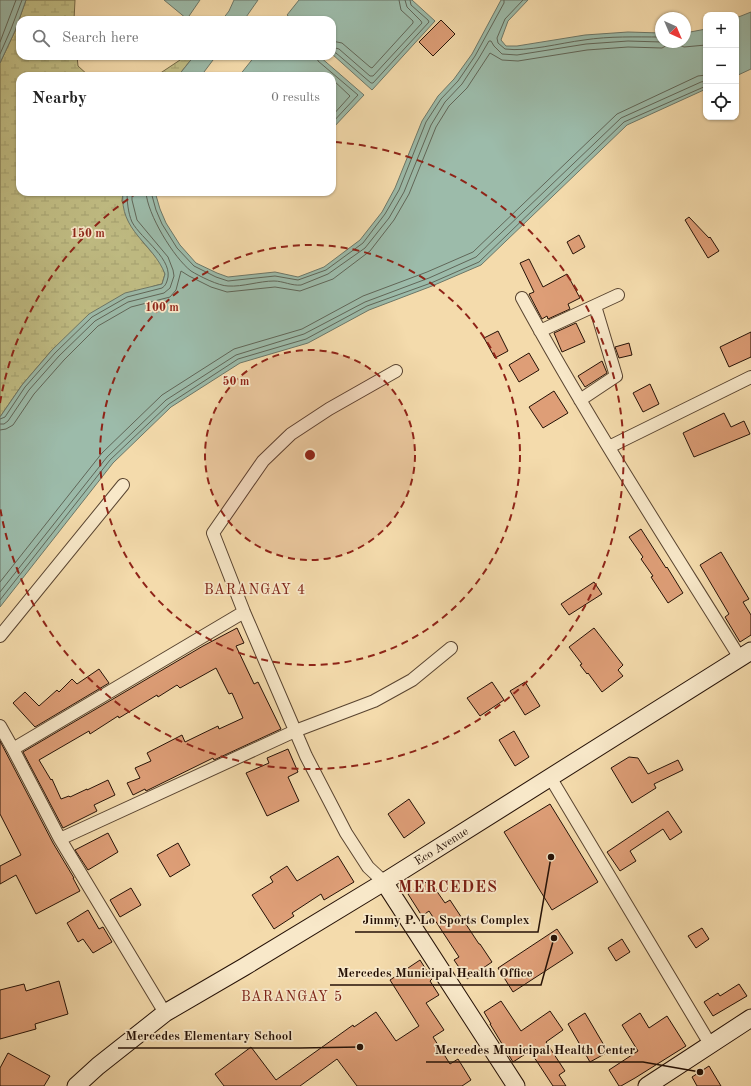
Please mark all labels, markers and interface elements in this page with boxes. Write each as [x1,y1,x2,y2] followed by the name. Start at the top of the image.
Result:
[655,12,691,48] north arrow
[703,12,739,120] map controls
[703,12,739,48] button: +
[16,16,336,60] search box
[30,27,52,49] icon: search
[62,31,139,46] text: Search here
[703,48,739,84] button: −
[703,84,739,120] button: locate
[32,90,87,107] text: Nearby
[271,91,320,104] text: 0 results
[71,227,105,240] text: 150 m
[145,302,179,314] text: 100 m
[223,375,250,388] text: 50 m
[303,448,317,462] centre of rings
[204,583,306,597] district label: BARANGAY 4
[413,825,471,868] street label: Eco Avenue
[398,880,498,896] district label: MERCEDES
[355,907,538,932] callout: Jimmy P. Lo Sports Complex
[362,914,530,927] text: Jimmy P. Lo Sports Complex
[330,960,541,985] callout: Mercedes Municipal Health Office
[337,967,533,980] text: Mercedes Municipal Health Office
[241,990,343,1004] district label: BARANGAY 5
[118,1023,300,1048] callout: Mercedes Elementary School
[126,1030,292,1043] text: Mercedes Elementary School
[426,1037,643,1062] callout: Mercedes Municipal Health Center
[435,1044,636,1057] text: Mercedes Municipal Health Center

